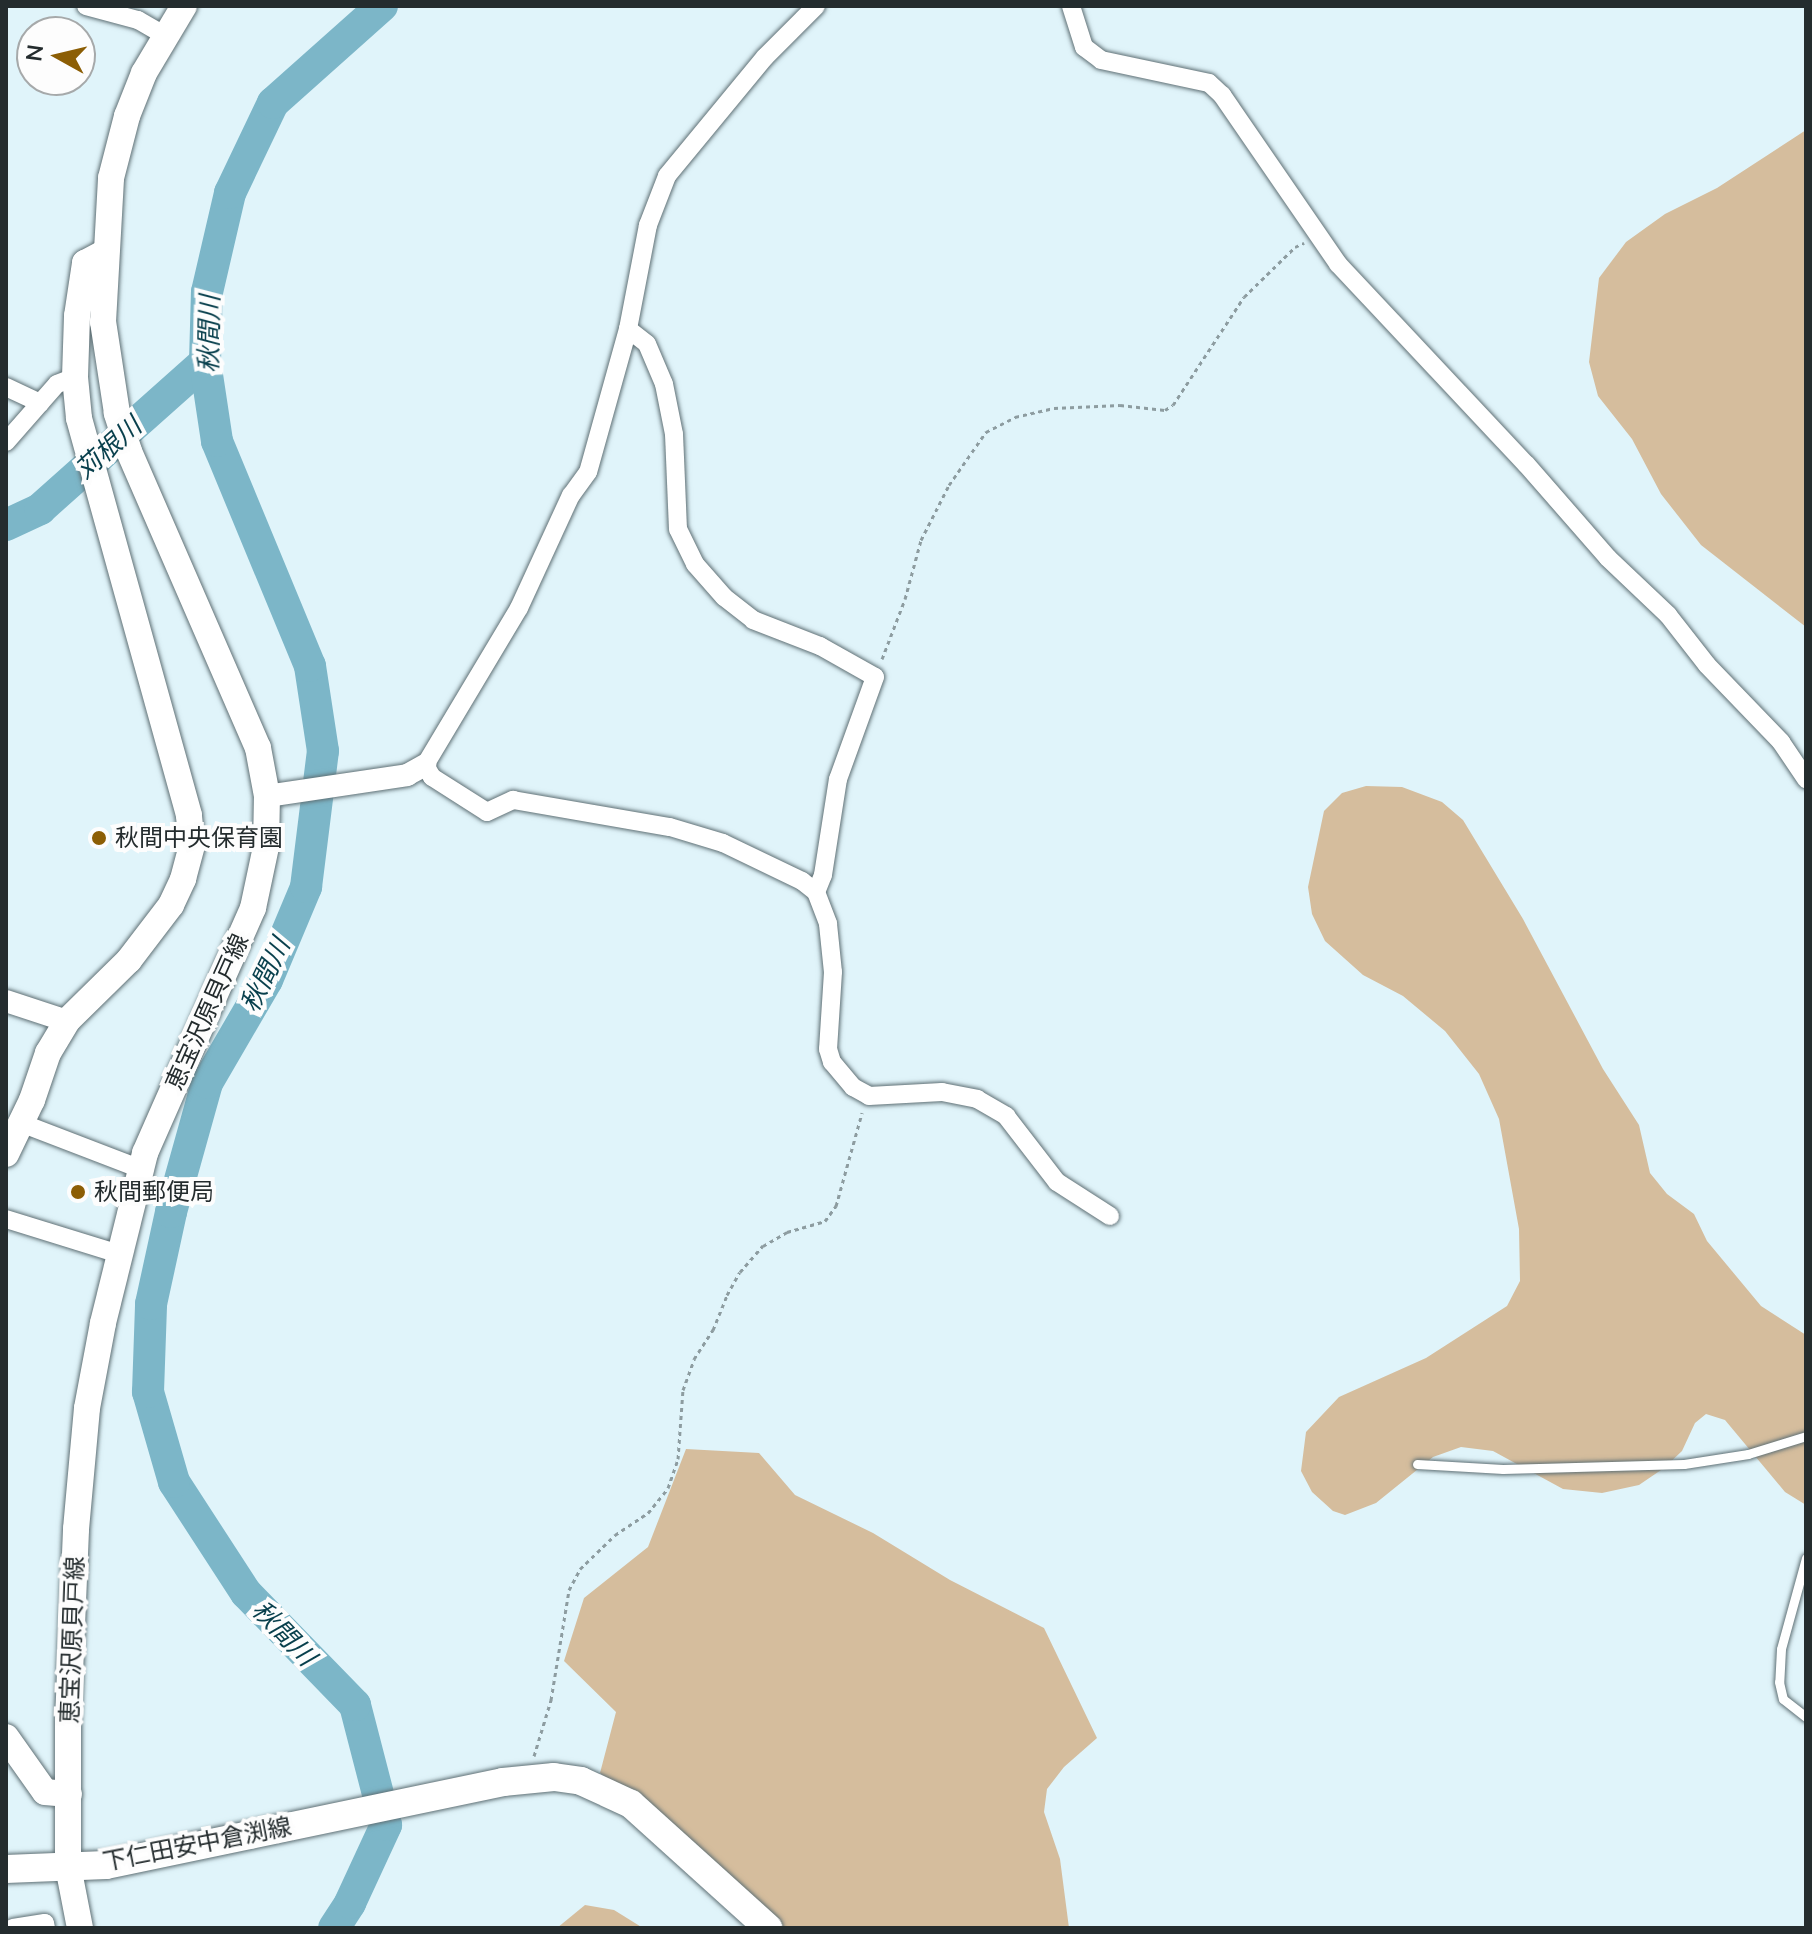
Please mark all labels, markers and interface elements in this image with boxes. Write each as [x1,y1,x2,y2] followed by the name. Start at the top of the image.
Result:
[16,16,96,96] north arrow
[19,43,49,63] text: N
[193,295,225,373] water label: 秋間川
[69,410,147,486] water label: 苅根川
[115,824,283,852] place label: 秋間中央保育園
[90,829,108,847] marker: 秋間中央保育園
[160,929,254,1095] street label: 恵宝沢原貝戸線
[234,933,296,1017] water label: 秋間川
[94,1178,214,1206] place label: 秋間郵便局
[69,1183,87,1201] marker: 秋間郵便局
[55,1556,89,1724] street label: 恵宝沢原貝戸線
[246,1594,322,1672] water label: 秋間川
[100,1812,294,1876] street label: 下仁田安中倉渕線

